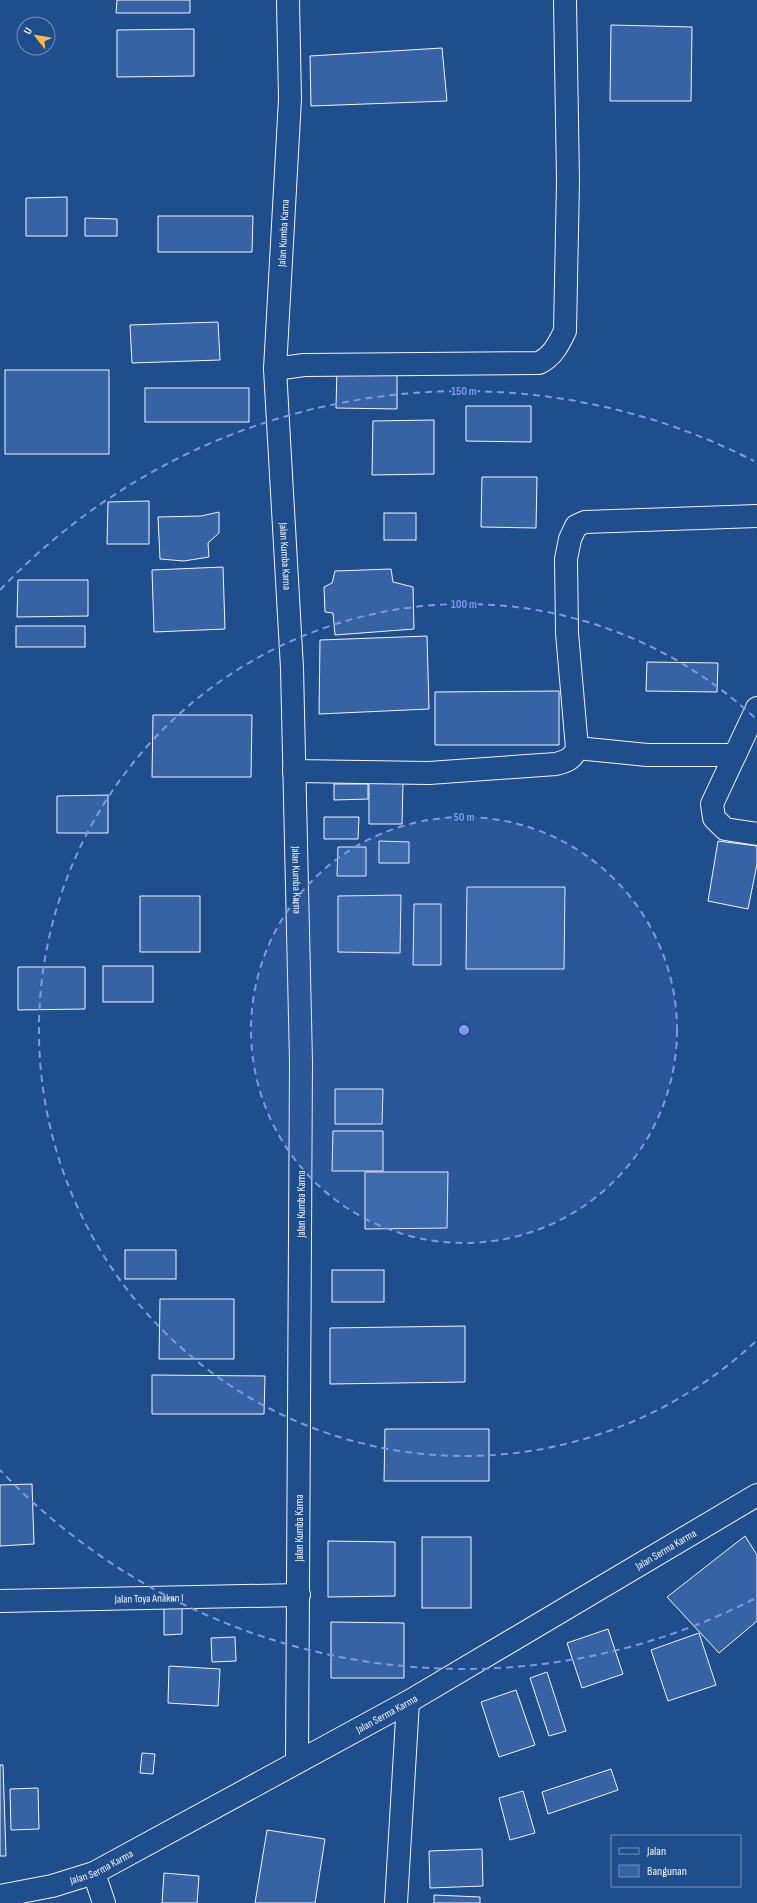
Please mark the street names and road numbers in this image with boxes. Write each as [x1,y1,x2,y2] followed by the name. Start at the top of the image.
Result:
[275,199,292,268] street label: Jalan Kumba Karna
[277,521,294,590] street label: Jalan Kumba Karna
[289,845,304,914] street label: Jalan Kumba Karna
[295,1170,308,1239] street label: Jalan Kumba Karna
[293,1494,306,1563] street label: Jalan Kumba Karna
[632,1527,699,1573] street label: Jalan Serma Karma
[114,1591,183,1606] street label: Jalan Toya Anakan I
[353,1692,420,1737] street label: Jalan Serma Karma
[67,1847,135,1887] street label: Jalan Serma Karma

